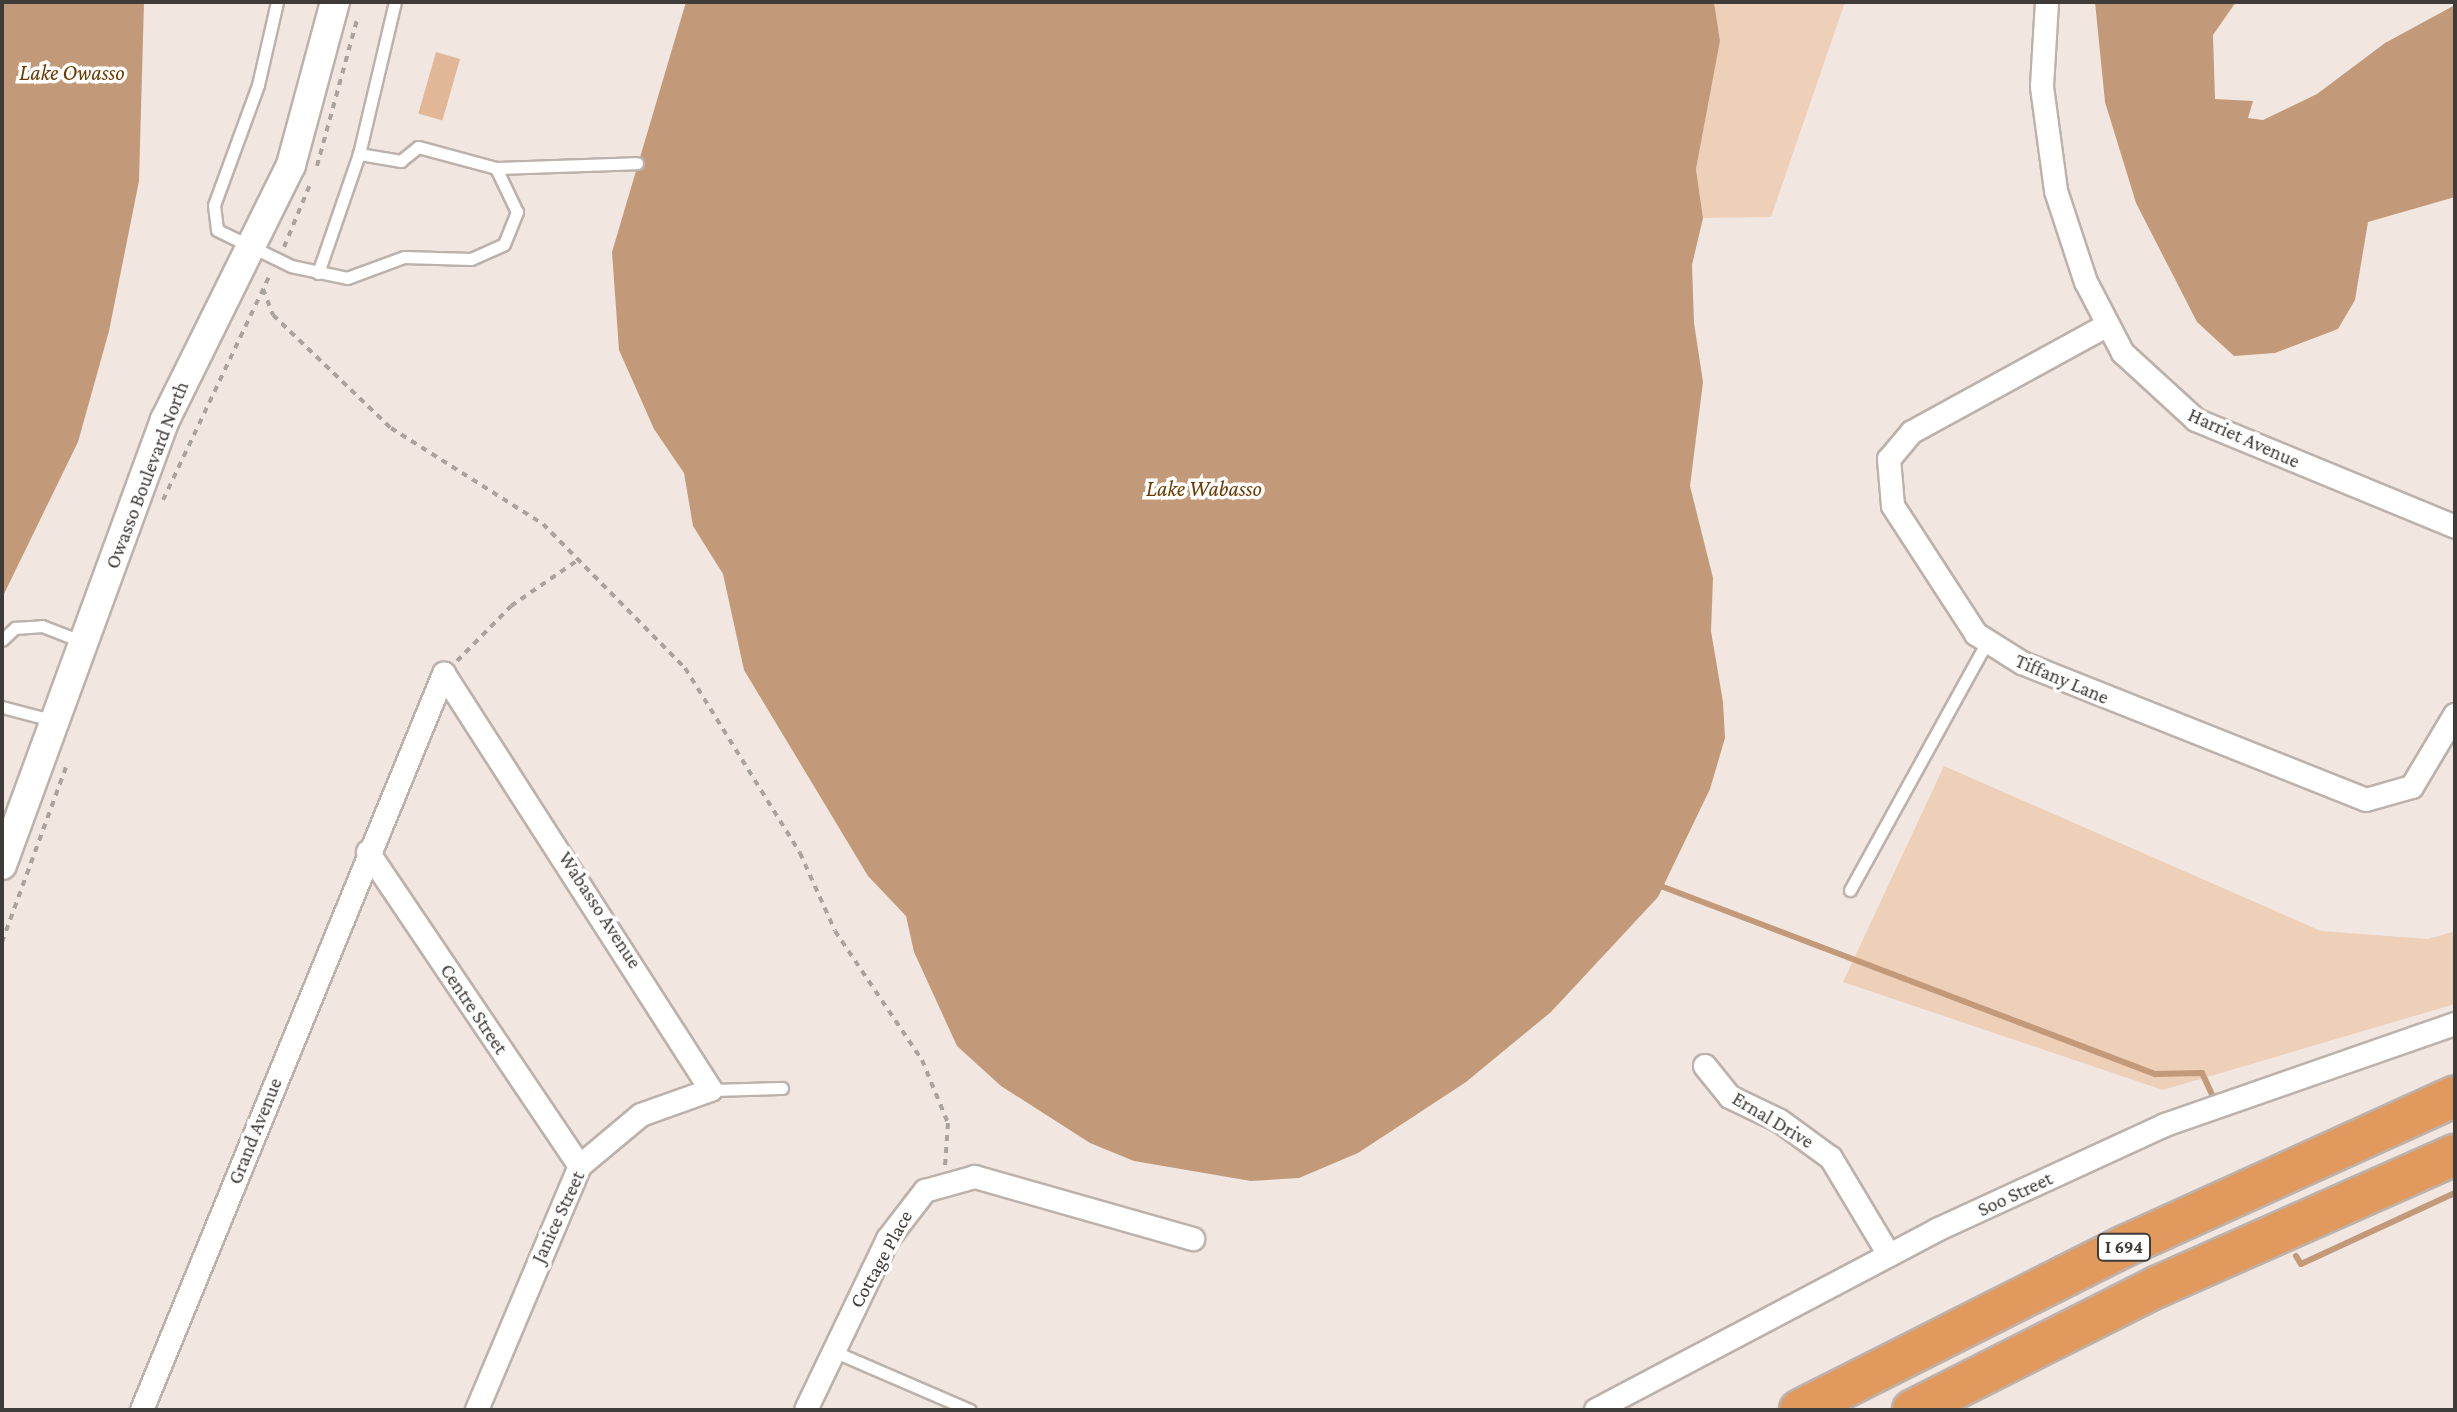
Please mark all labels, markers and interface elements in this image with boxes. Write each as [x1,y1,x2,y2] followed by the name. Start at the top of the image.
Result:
[19,60,125,86] water label: Lake Owasso
[100,378,194,572] street label: Owasso Boulevard North
[2184,403,2304,473] street label: Harriet Avenue
[1146,476,1262,502] water label: Lake Wabasso
[2011,648,2113,710] street label: Tiffany Lane
[553,847,647,973] street label: Wabasso Avenue
[435,959,513,1059] street label: Centre Street
[223,1074,287,1188] street label: Grand Avenue
[1728,1086,1818,1154] street label: Ernal Drive
[1974,1166,2056,1222] street label: Soo Street
[526,1167,590,1267] street label: Janice Street
[844,1206,918,1312] street label: Cottage Place
[2096,1233,2152,1261] road number: I 694

